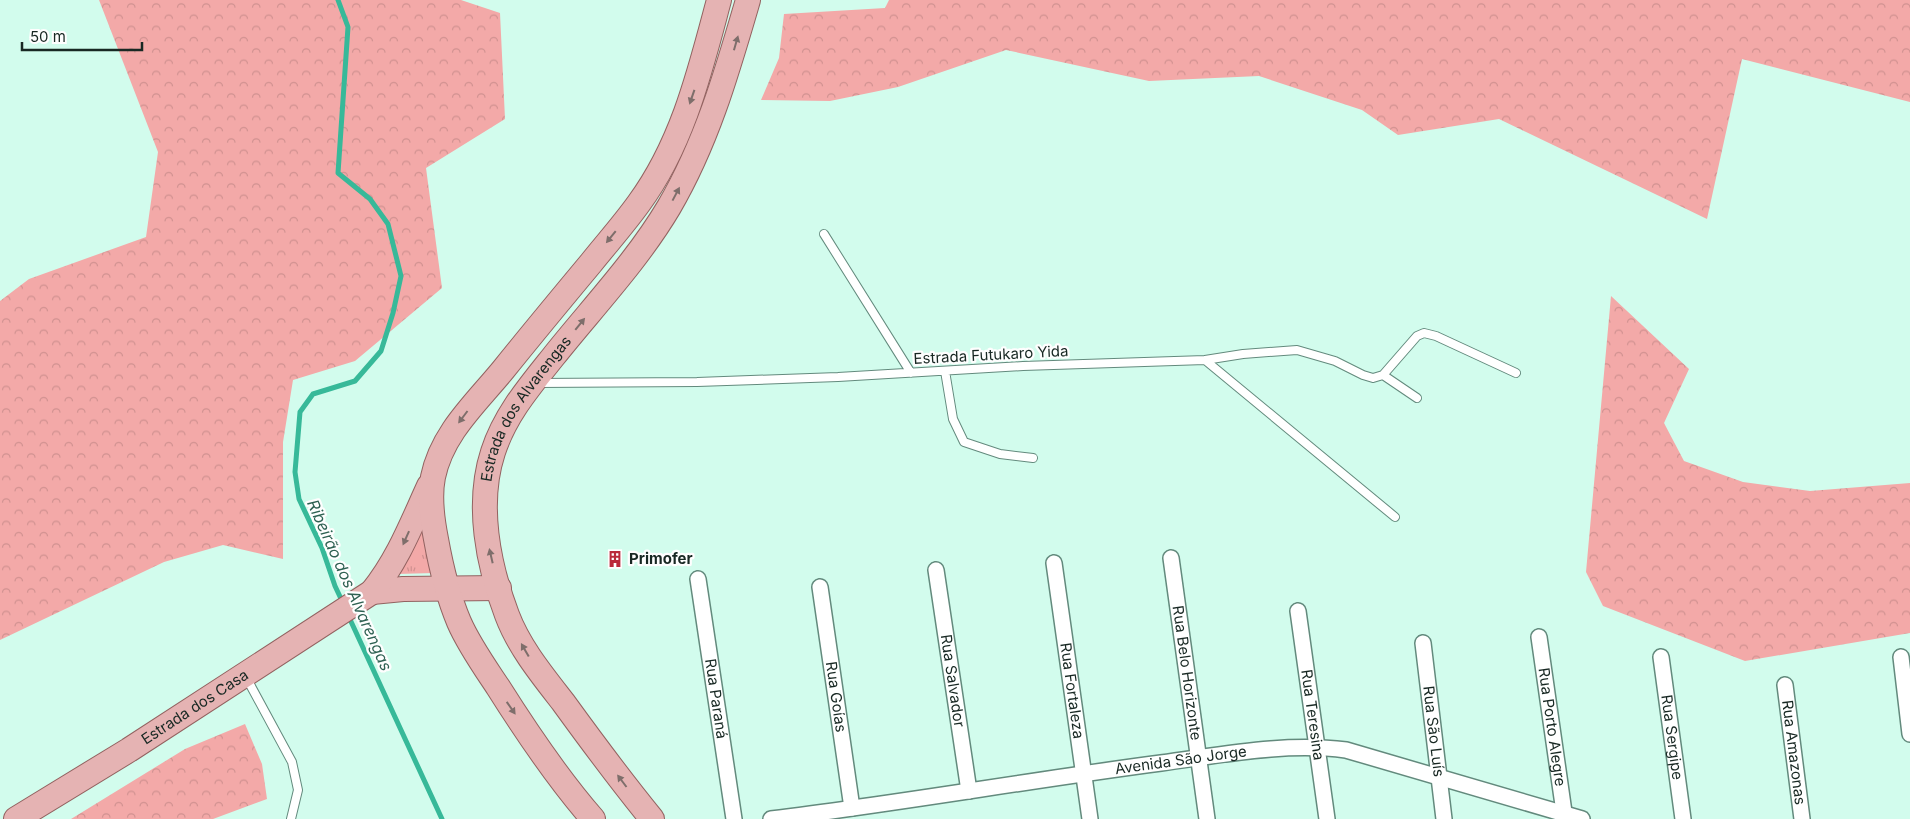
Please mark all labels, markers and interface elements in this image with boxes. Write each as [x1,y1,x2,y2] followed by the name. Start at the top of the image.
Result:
[22,20,142,52] scale bar
[30,27,66,46] text: 50 m
[732,35,740,50] one-way arrow
[688,90,695,105] one-way arrow
[672,186,680,201] one-way arrow
[606,231,617,244] one-way arrow
[574,318,585,331] one-way arrow
[476,332,575,483] street label: Estrada dos Alvarengas
[913,341,1069,368] street label: Estrada Futukaro Yida
[457,410,468,423] one-way arrow
[303,496,397,674] water label: Ribeirão dos Alvarengas
[401,531,409,545] one-way arrow
[487,549,495,564] one-way arrow
[605,549,625,569] building icon: Primofer
[629,549,693,568] place label: Primofer
[1169,604,1206,741] street label: Rua Belo Horizonte
[937,633,969,729] street label: Rua Salvador
[1056,641,1089,740] street label: Rua Fortaleza
[521,643,530,656] one-way arrow
[701,657,732,740] street label: Rua Paraná
[822,660,851,734] street label: Rua Goías
[138,665,252,748] street label: Estrada dos Casa
[1534,666,1570,788] street label: Rua Porto Alegre
[1297,668,1329,762] street label: Rua Teresina
[1419,685,1449,778] street label: Rua São Luís
[1657,693,1688,781] street label: Rua Sergipe
[1778,699,1810,806] street label: Rua Amazonas
[506,701,516,714] one-way arrow
[1114,741,1248,778] street label: Avenida São Jorge
[616,775,627,788] one-way arrow

